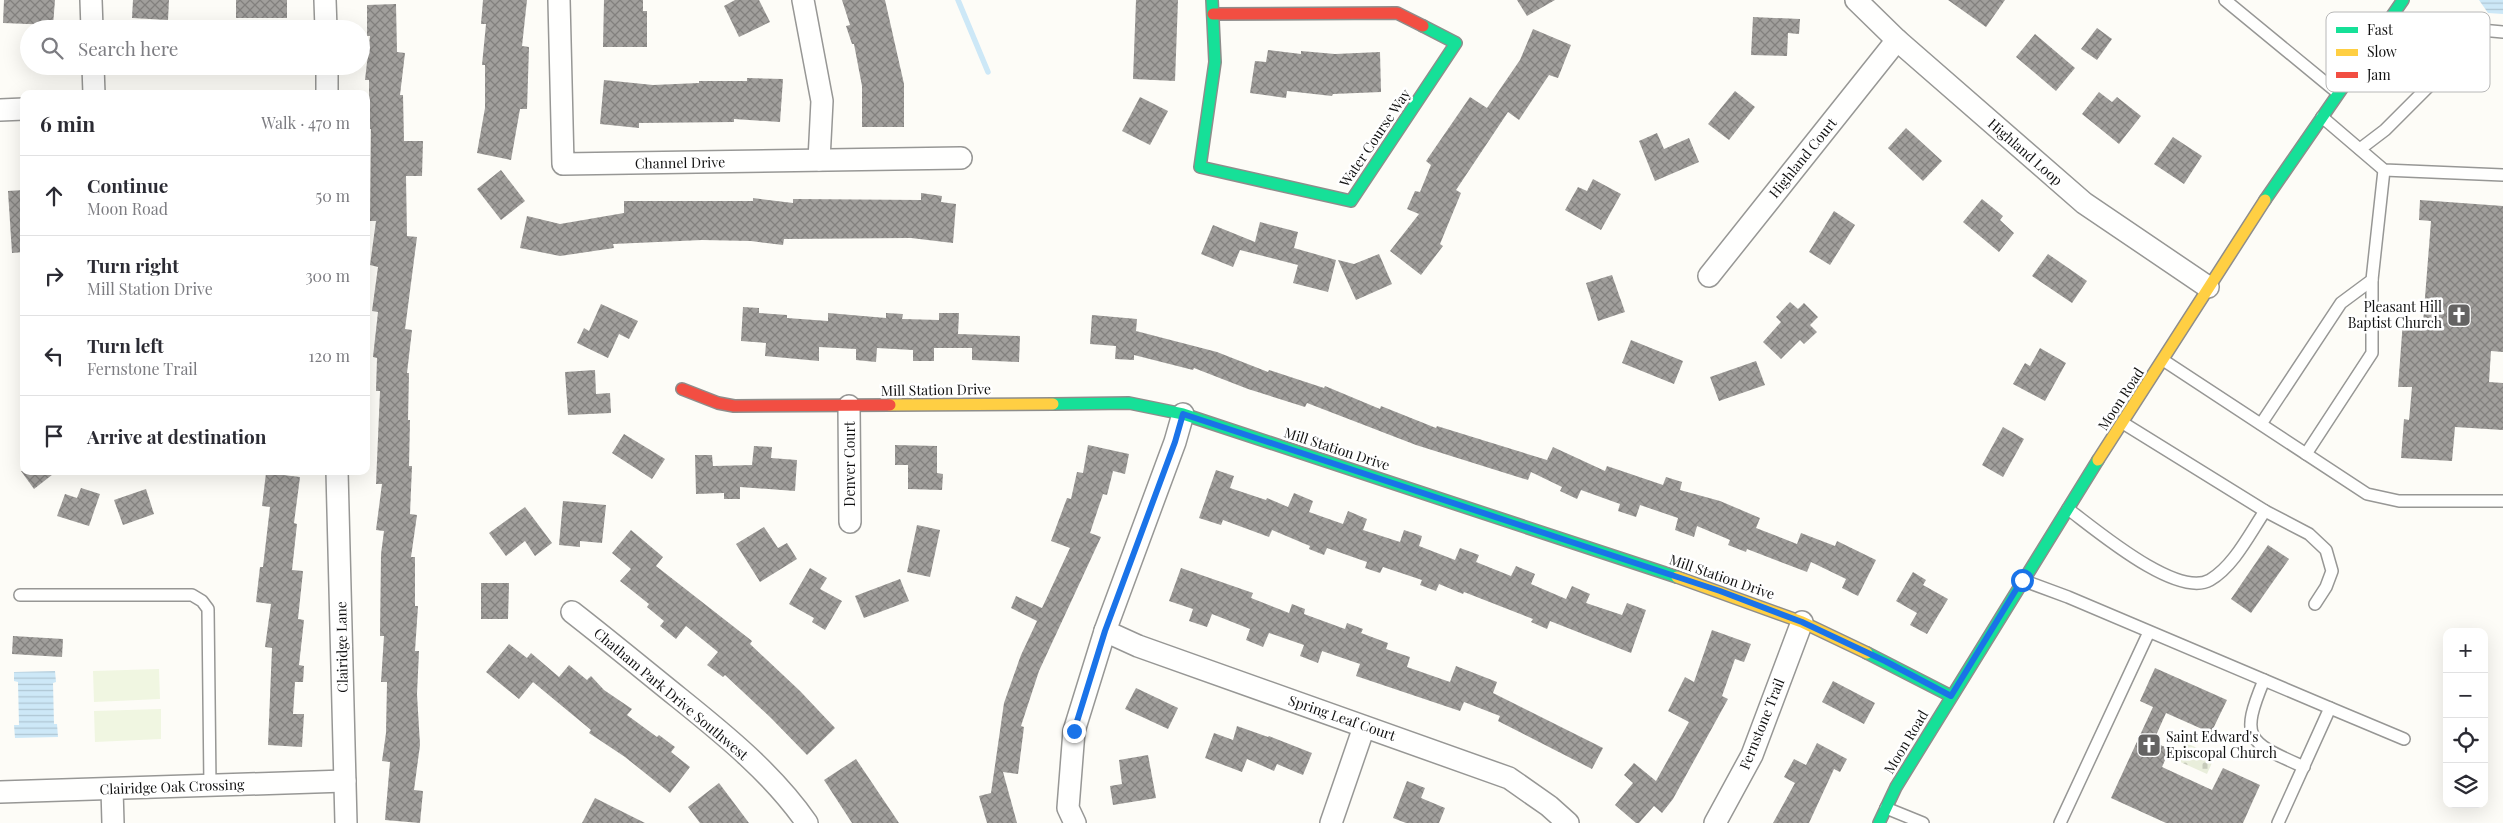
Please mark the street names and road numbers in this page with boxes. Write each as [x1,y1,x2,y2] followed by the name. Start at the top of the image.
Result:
[1334,85,1414,191] street label: Water Course Way
[1764,113,1841,202] street label: Highland Court
[1984,114,2067,189] street label: Highland Loop
[635,152,725,173] street label: Channel Drive
[2093,364,2148,434] street label: Moon Road
[881,379,991,400] street label: Mill Station Drive
[840,420,859,507] street label: Denver Court
[1282,422,1392,475] street label: Mill Station Drive
[1667,550,1777,603] street label: Mill Station Drive
[331,601,352,693] street label: Clairidge Lane
[590,623,753,765] street label: Chatham Park Drive Southwest
[1735,675,1788,772] street label: Fernstone Trail
[1286,690,1399,745] street label: Spring Leaf Court
[1879,706,1932,777] street label: Moon Road
[99,774,245,799] street label: Clairidge Oak Crossing

